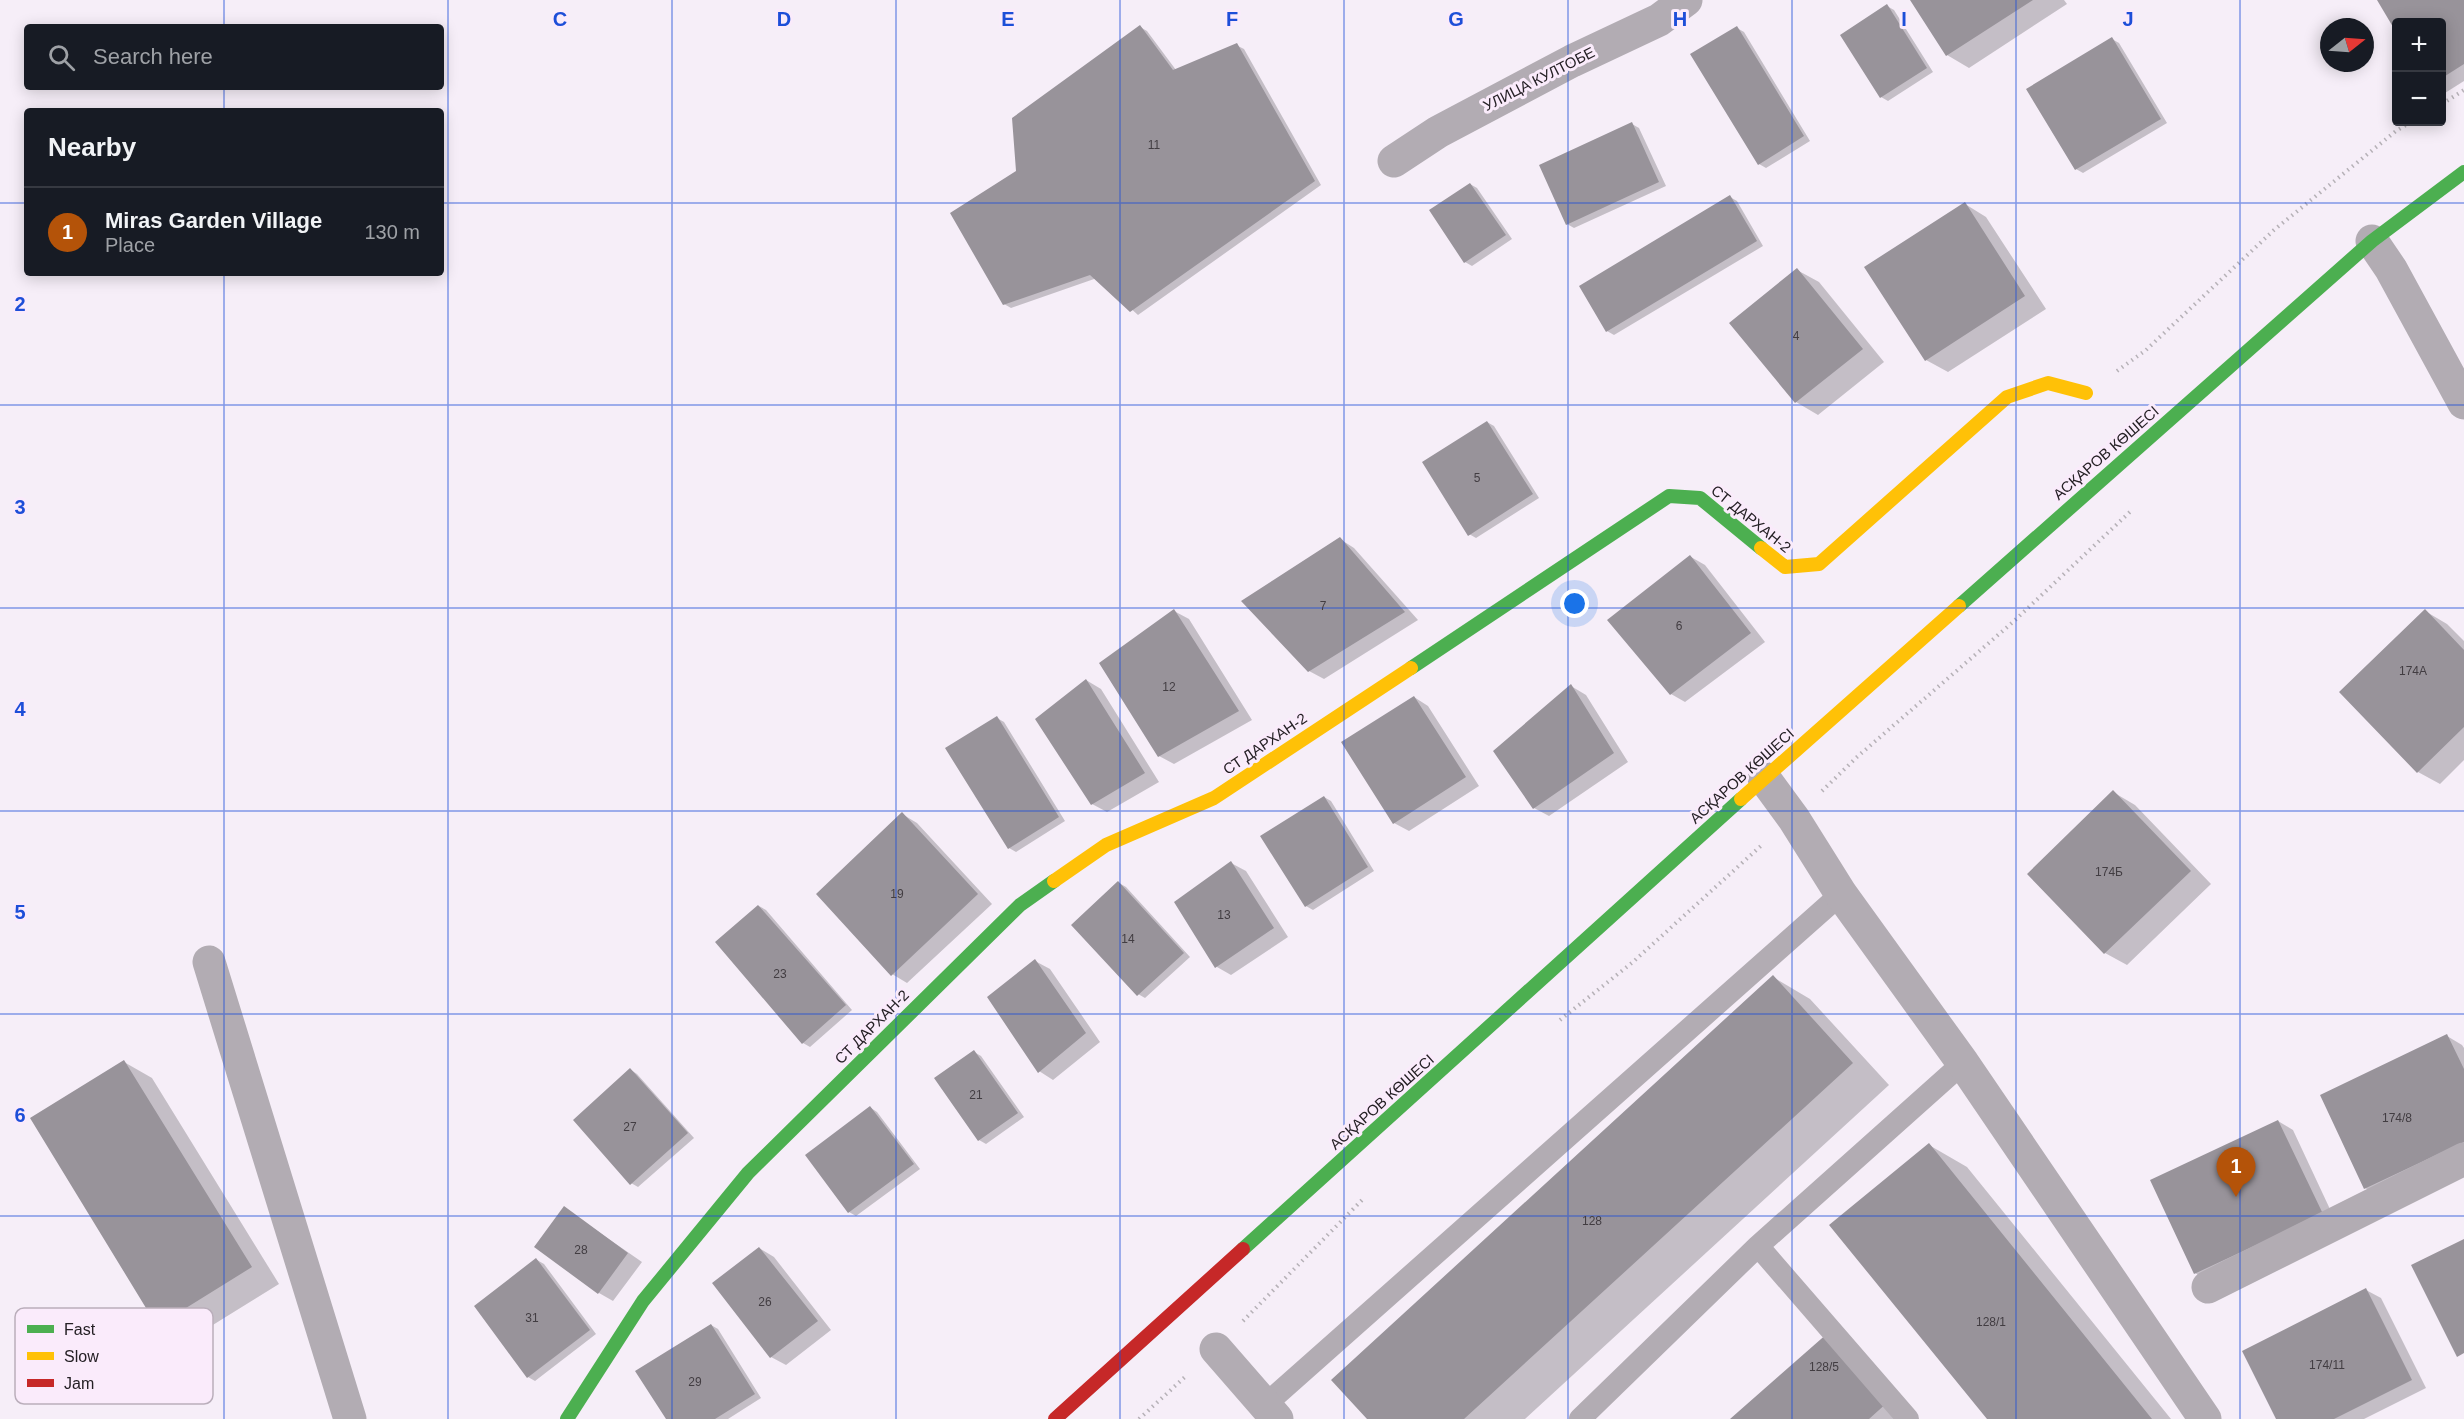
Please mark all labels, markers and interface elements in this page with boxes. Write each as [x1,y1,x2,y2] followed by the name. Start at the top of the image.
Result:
[553,8,567,30] text: C
[777,8,791,30] text: D
[1001,8,1015,30] text: E
[1226,8,1238,30] text: F
[1448,8,1464,30] text: G
[1673,8,1687,30] text: H
[1901,8,1907,30] text: I
[2122,8,2134,30] text: J
[2320,18,2374,72] north arrow
[2392,18,2446,126] map controls
[2392,18,2446,72] button: +
[24,24,444,90] search box
[45,41,78,74] icon: search
[1480,43,1597,114] street label: УЛИЦА КУЛТОБЕ
[93,44,213,69] text: Search here
[2392,72,2446,126] button: −
[48,132,136,162] text: Nearby
[1148,138,1161,152] house number: 11
[105,208,322,233] text: Miras Garden Village
[62,221,73,243] text: 1
[364,221,420,243] text: 130 m
[105,234,155,256] text: Place
[14,293,26,315] text: 2
[1793,329,1800,343] house number: 4
[2050,402,2162,503] street label: АСҚАРОВ КӨШЕСІ
[1474,471,1481,485] house number: 5
[1708,481,1794,556] street label: СТ ДАРХАН-2
[14,496,26,518] text: 3
[1560,589,1589,618] your location
[1320,599,1327,613] house number: 7
[1676,619,1683,633] house number: 6
[2399,664,2427,678] house number: 174А
[1162,680,1176,694] house number: 12
[14,698,26,720] text: 4
[1220,709,1310,778] street label: СТ ДАРХАН-2
[1686,725,1797,827] street label: АСҚАРОВ КӨШЕСІ
[2095,865,2123,879] house number: 174Б
[890,887,904,901] house number: 19
[14,901,26,923] text: 5
[1217,908,1231,922] house number: 13
[1121,932,1135,946] house number: 14
[773,967,787,981] house number: 23
[831,986,912,1067] street label: СТ ДАРХАН-2
[1326,1051,1437,1153] street label: АСҚАРОВ КӨШЕСІ
[969,1088,983,1102] house number: 21
[14,1104,26,1126] text: 6
[2382,1111,2412,1125] house number: 174/8
[623,1120,637,1134] house number: 27
[2216,1148,2256,1197] pin: 1
[1582,1214,1602,1228] house number: 128
[574,1243,588,1257] house number: 28
[758,1295,772,1309] house number: 26
[15,1308,213,1404] legend
[525,1311,539,1325] house number: 31
[1976,1315,2006,1329] house number: 128/1
[64,1321,96,1338] text: Fast
[64,1348,99,1365] text: Slow
[2309,1358,2345,1372] house number: 174/11
[1809,1360,1839,1374] house number: 128/5
[64,1375,94,1392] text: Jam
[688,1375,702,1389] house number: 29

